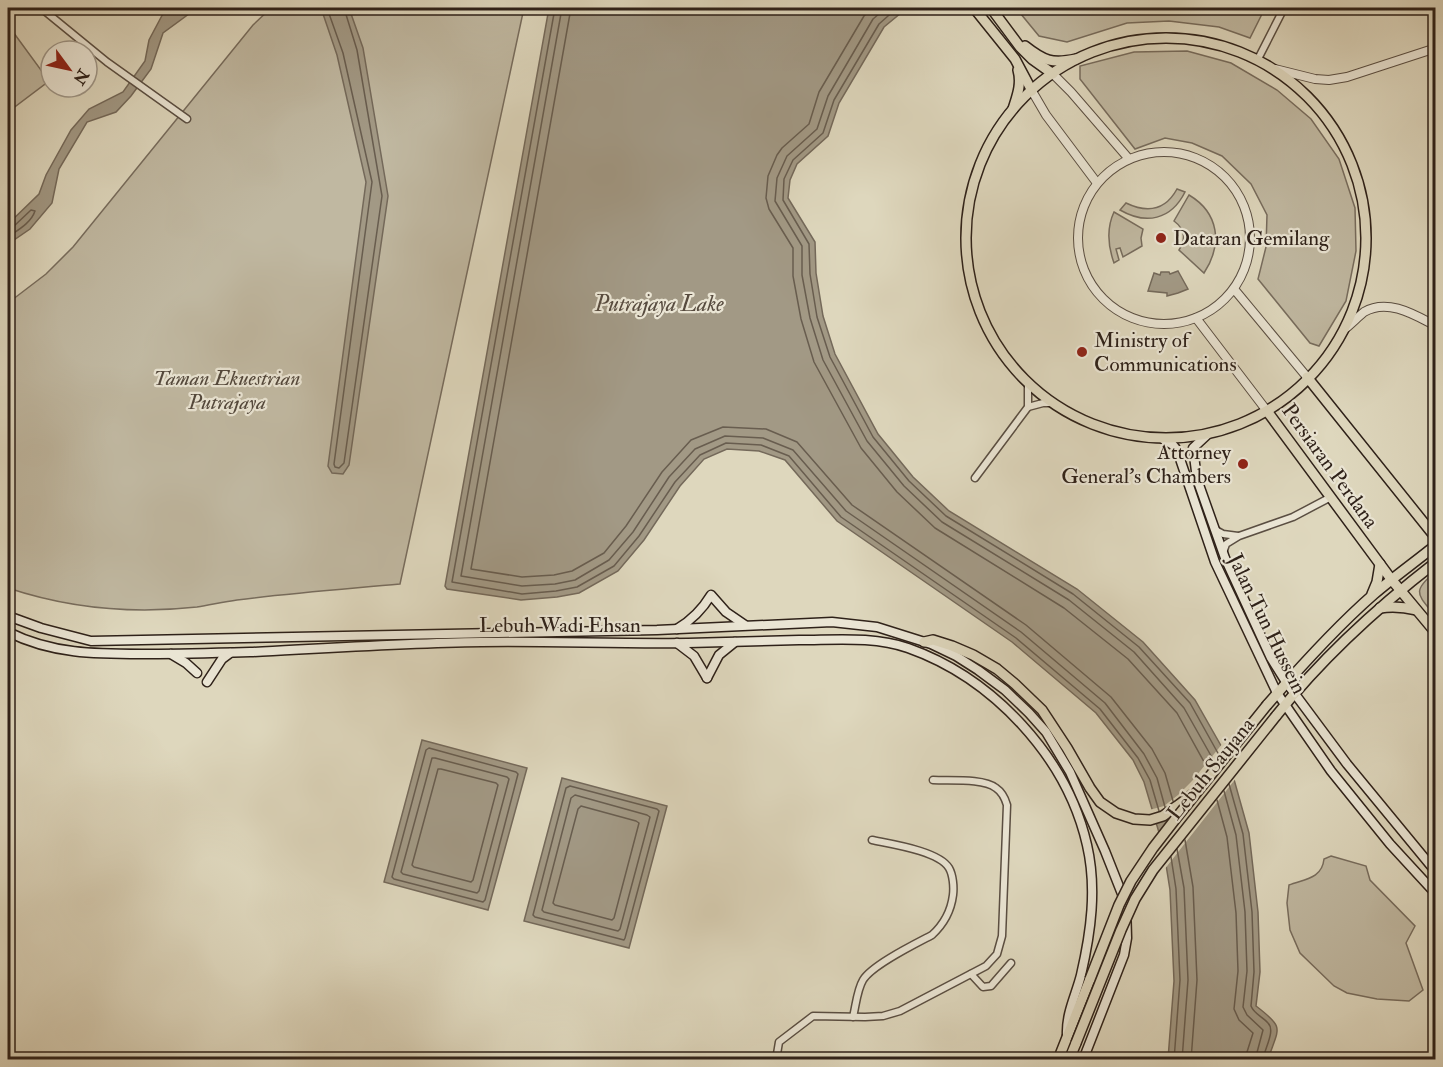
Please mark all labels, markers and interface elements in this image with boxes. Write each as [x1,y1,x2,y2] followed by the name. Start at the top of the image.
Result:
[39,39,99,99] north arrow
[68,64,94,89] text: N
[1173,225,1330,252] place label: Dataran Gemilang
[1154,231,1168,245] marker: Dataran Gemilang
[593,290,724,318] water label: Putrajaya Lake
[1094,327,1237,378] place label: Ministry of Communications
[1075,345,1089,359] marker: Ministry of Communications
[153,365,301,416] park label: Taman Ekuestrian Putrajaya
[1276,398,1385,534] street label: Persiaran Perdana
[1061,439,1232,490] place label: Attorney General’s Chambers
[1236,457,1250,471] marker: Attorney General’s Chambers
[1221,548,1313,699] street label: Jalan Tun Hussein
[479,612,641,639] street label: Lebuh Wadi Ehsan
[1161,712,1261,826] street label: Lebuh Saujana

